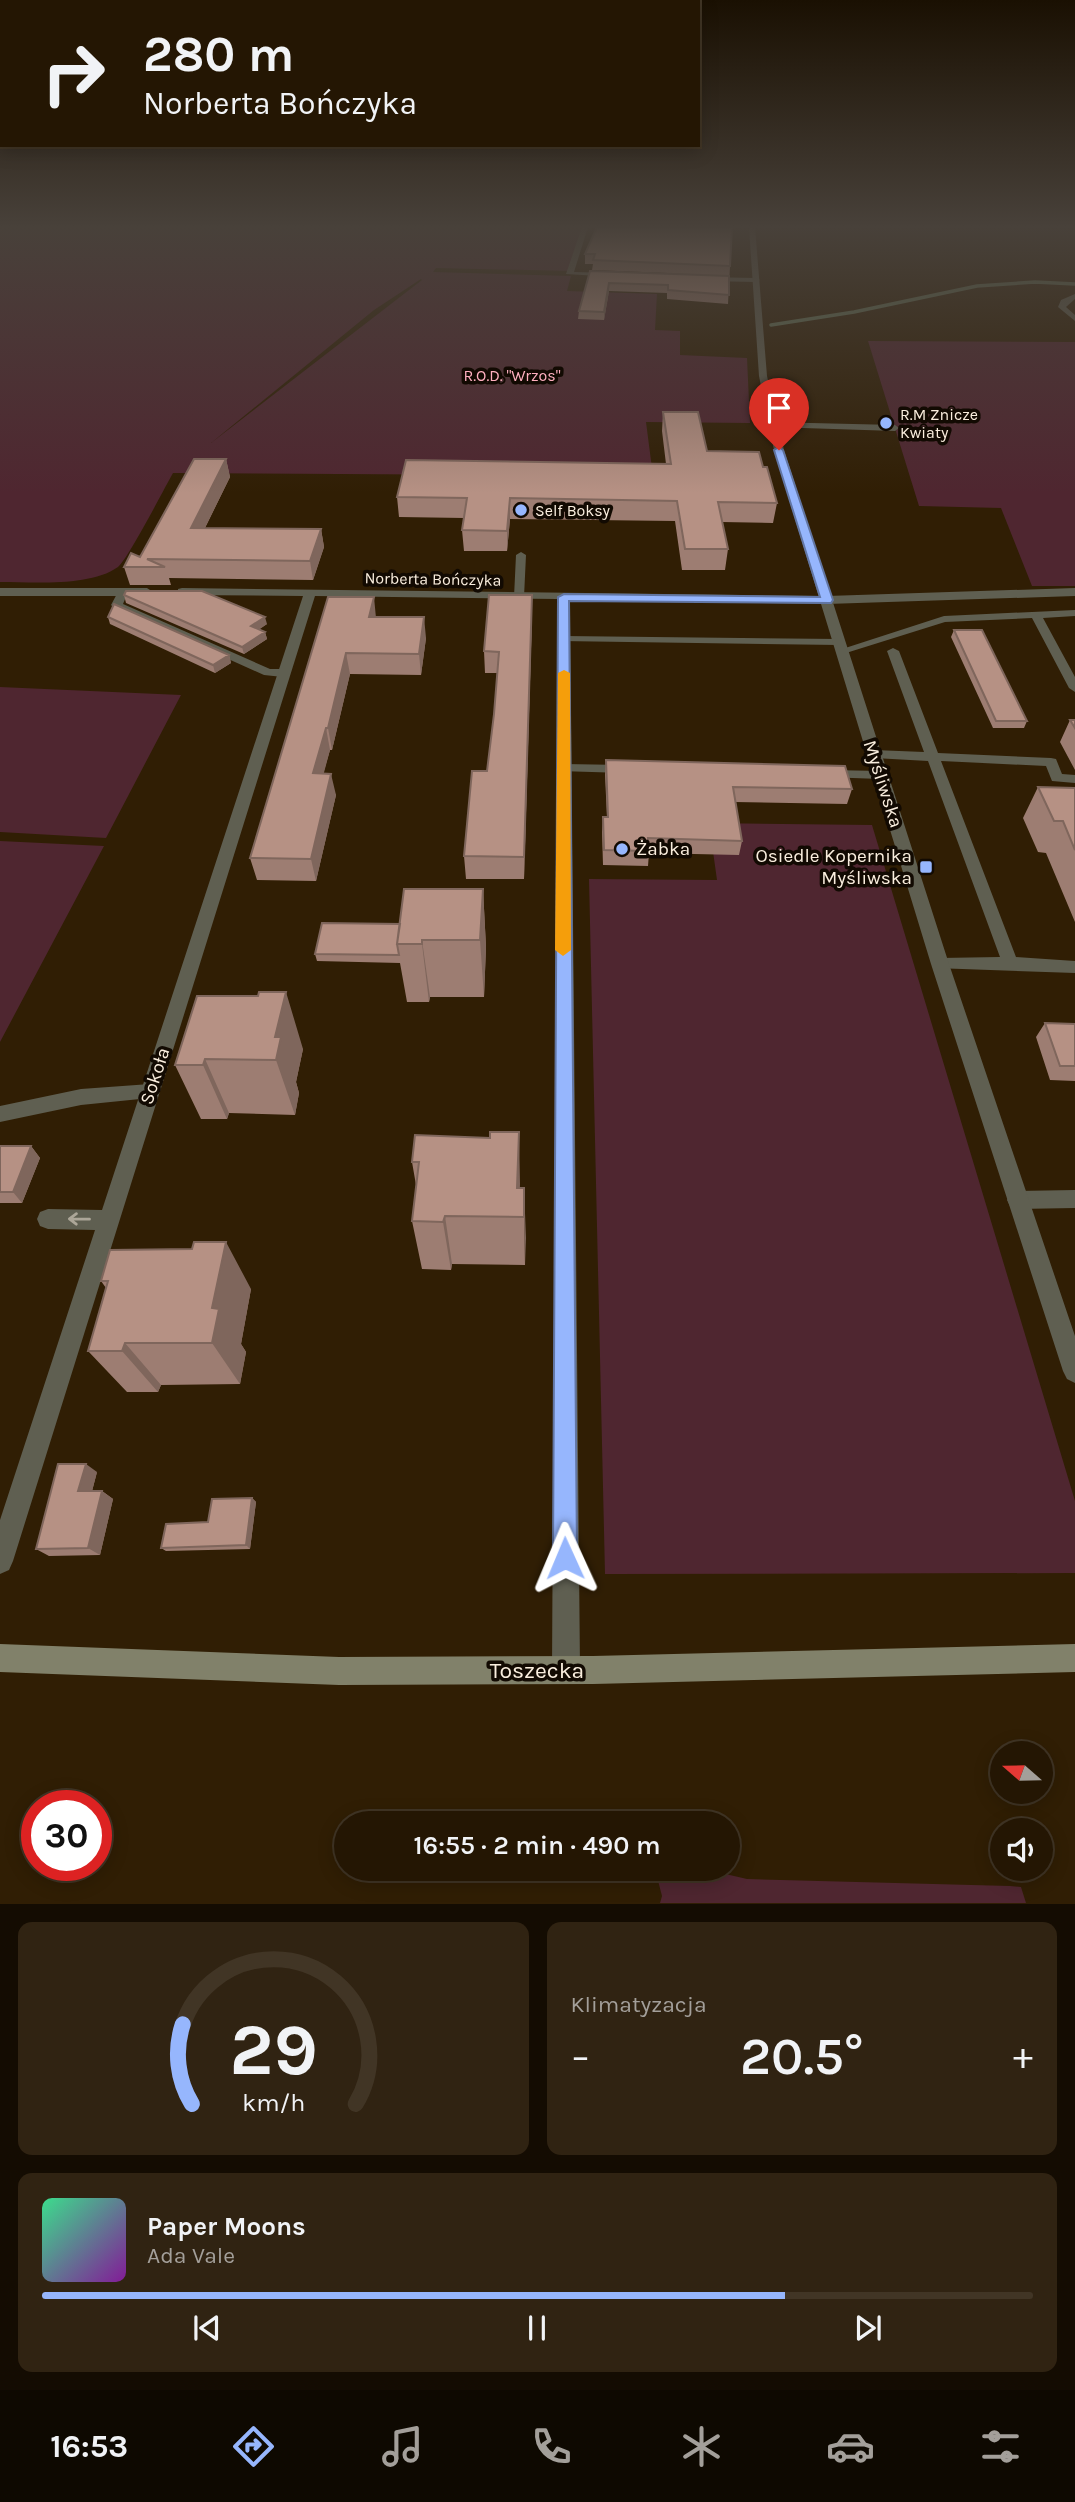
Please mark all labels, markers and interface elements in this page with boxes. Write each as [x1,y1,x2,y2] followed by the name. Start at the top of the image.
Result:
[143,26,294,83] text: 280 m
[28,28,119,119] icon: right
[143,85,417,122] text: Norberta Bończyka
[463,366,561,385] park label: R.O.D. "Wrzos"
[749,378,809,450] pin
[760,389,798,427] icon: arrive
[900,405,978,442] place label: R.M Znicze Kwiaty
[878,415,894,431] marker: R.M Znicze Kwiaty
[535,501,610,520] place label: Self Boksy
[513,502,529,518] marker: Self Boksy
[364,568,502,590] street label: Norberta Bończyka
[859,737,907,831] street label: Myśliwska
[636,838,690,860] place label: Żabka
[614,841,630,857] marker: Żabka
[756,845,912,889] place label: Osiedle Kopernika Myśliwska
[918,859,934,875] marker: Osiedle Kopernika Myśliwska
[135,1045,175,1107] street label: Sokoła
[67,1212,90,1226] one-way arrow
[528,1521,602,1595] position arrow
[490,1657,584,1684] street label: Toszecka
[990,1741,1054,1804] north arrow
[990,1741,1053,1881] map controls
[21,1790,112,1881] speed limit sign: 30
[990,1818,1053,1881] button: sound
[414,1830,660,1861] text: 16:55 · 2 min · 490 m
[571,1991,707,2018] text: Klimatyzacja
[229,2008,317,2093] text: 29
[740,2026,864,2087] text: 20.5°
[571,2034,590,2079] text: −
[1013,2034,1033,2079] text: +
[242,2088,305,2117] text: km/h
[147,2211,306,2242] text: Paper Moons
[147,2242,235,2269] text: Ada Vale
[188,2309,226,2347] icon: previous
[518,2309,556,2347] icon: pause
[849,2309,887,2347] icon: next
[229,2422,278,2471] icon: directions
[378,2422,427,2471] icon: music
[527,2422,576,2471] icon: phone
[677,2422,726,2471] icon: climate
[826,2422,875,2471] icon: car
[976,2422,1025,2471] icon: filters
[50,2428,128,2465] text: 16:53

